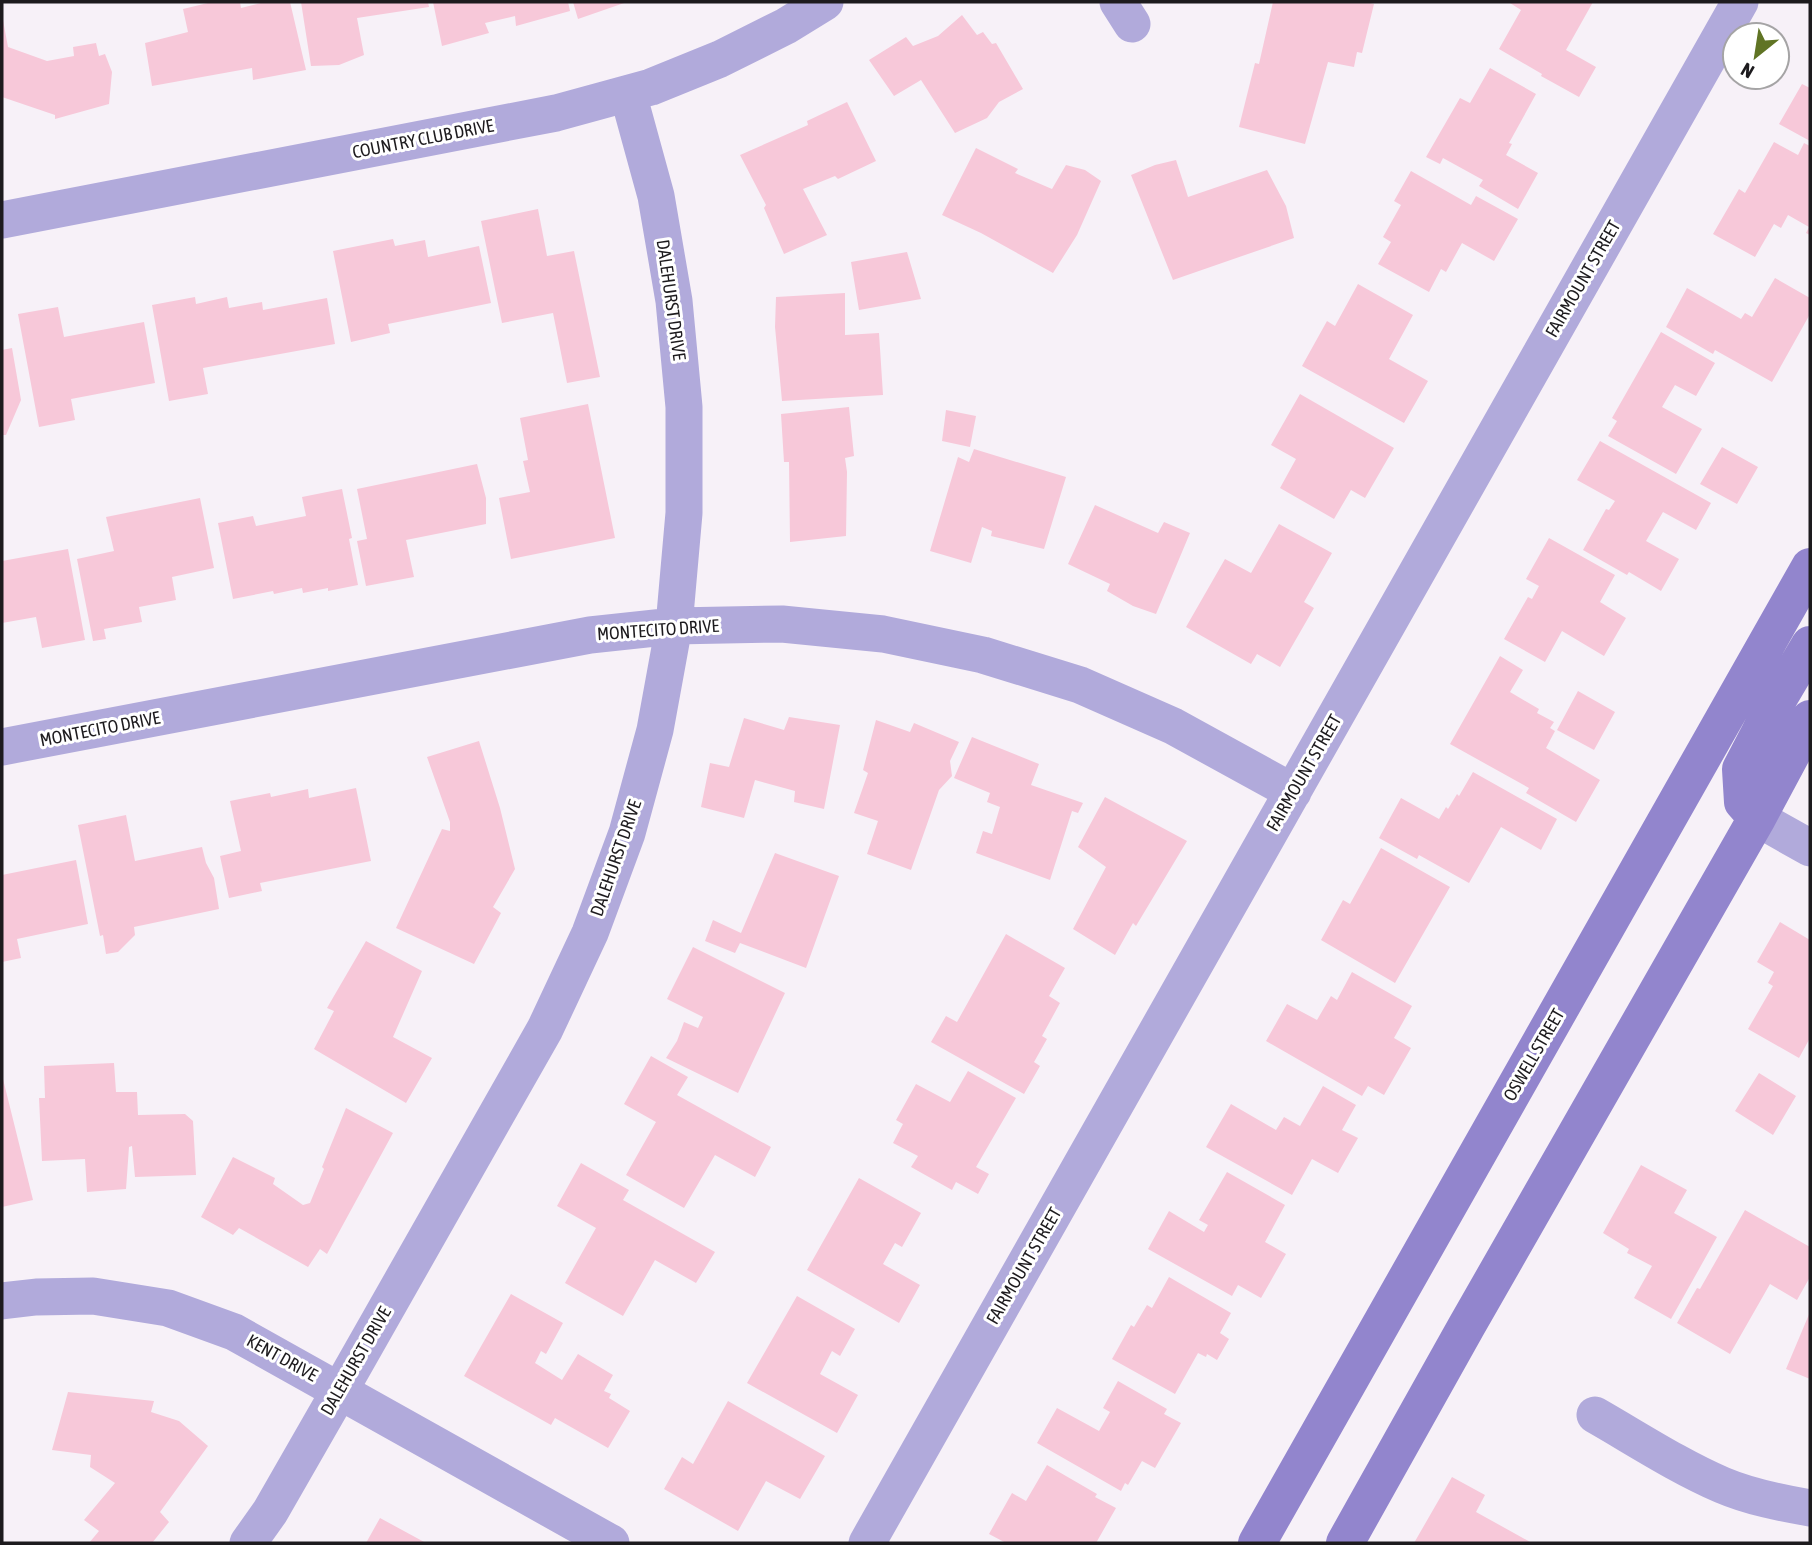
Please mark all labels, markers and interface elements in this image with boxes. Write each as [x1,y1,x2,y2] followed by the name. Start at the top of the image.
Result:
[1721,21,1791,91] north arrow
[1737,58,1758,83] text: N
[350,114,496,163] street label: COUNTRY CLUB DRIVE
[1541,217,1625,341] street label: FAIRMOUNT STREET
[653,238,690,362] street label: DALEHURST DRIVE
[596,615,720,644] street label: MONTECITO DRIVE
[38,706,162,750] street label: MONTECITO DRIVE
[1262,711,1346,835] street label: FAIRMOUNT STREET
[586,797,645,919] street label: DALEHURST DRIVE
[1499,1005,1568,1105] street label: OSWELL STREET
[982,1204,1066,1328] street label: FAIRMOUNT STREET
[316,1303,395,1419] street label: DALEHURST DRIVE
[243,1330,322,1386] street label: KENT DRIVE

